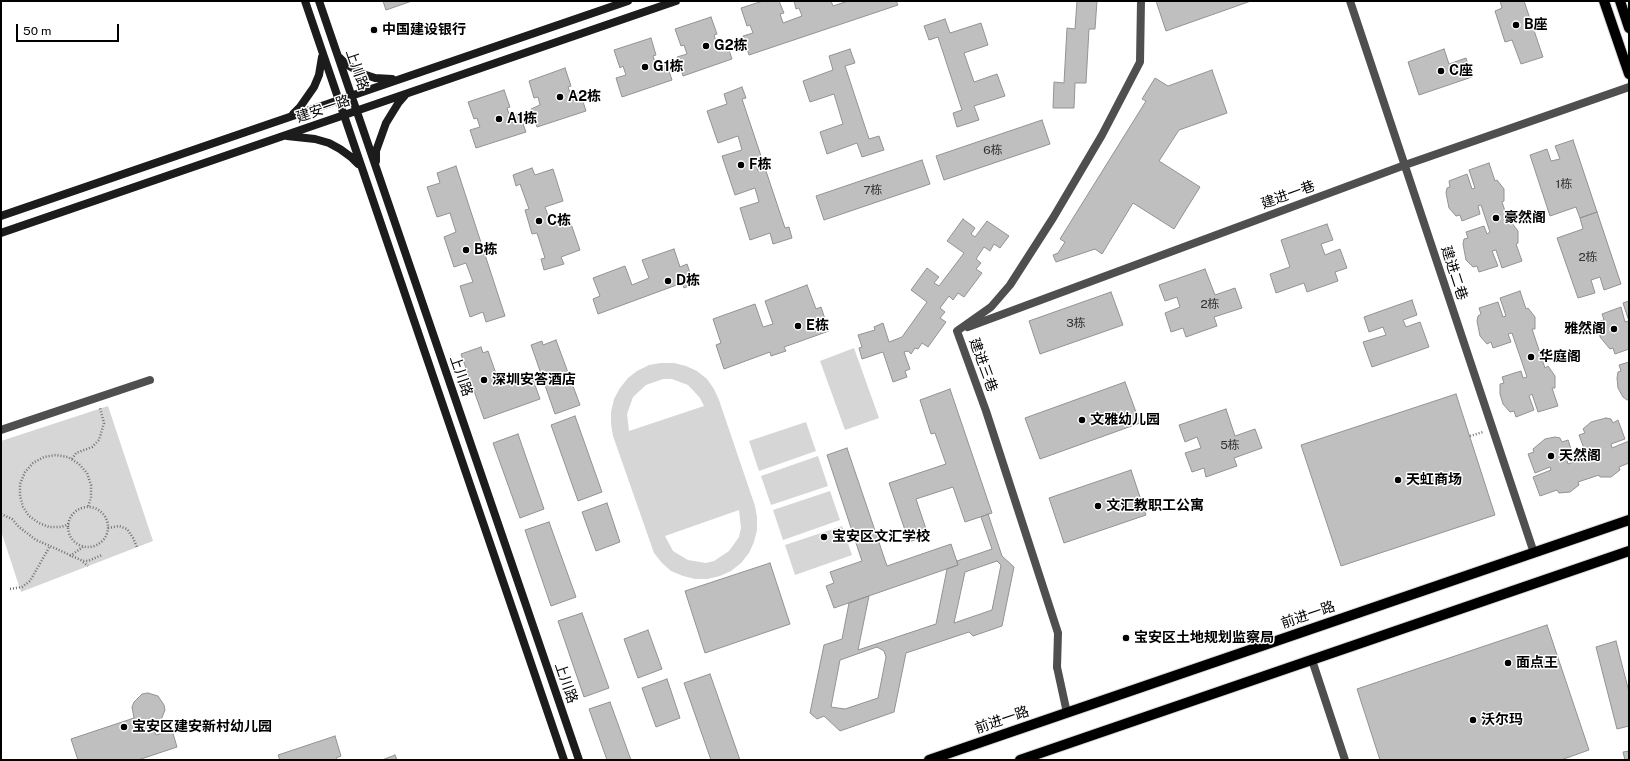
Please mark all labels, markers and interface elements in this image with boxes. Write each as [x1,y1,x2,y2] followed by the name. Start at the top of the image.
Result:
[18,16,121,42] scale bar
[1524,17,1548,33] place label: B座
[1511,20,1521,30] marker: B座
[382,22,466,38] place label: 中国建设银行
[23,24,51,38] text: 50 m
[369,25,379,35] marker: 中国建设银行
[714,38,748,54] place label: G2栋
[701,41,711,51] marker: G2栋
[342,47,372,93] street label: 上川路
[653,59,684,75] place label: G1栋
[640,62,650,72] marker: G1栋
[1449,63,1473,79] place label: C座
[1436,66,1446,76] marker: C座
[568,89,601,105] place label: A2栋
[294,92,352,126] street label: 建安一路
[555,92,565,102] marker: A2栋
[507,111,537,127] place label: A1栋
[494,114,504,124] marker: A1栋
[983,143,1003,157] house number: 6栋
[749,157,772,173] place label: F栋
[736,160,746,170] marker: F栋
[1556,177,1572,191] house number: 1栋
[1259,178,1317,212] street label: 建进一巷
[863,183,883,197] house number: 7栋
[1504,210,1546,226] place label: 豪然阁
[547,213,571,229] place label: C栋
[1491,213,1501,223] marker: 豪然阁
[534,216,544,226] marker: C栋
[474,242,498,258] place label: B栋
[1437,244,1471,302] street label: 建进二巷
[461,245,471,255] marker: B栋
[1578,250,1598,264] house number: 2栋
[676,273,700,289] place label: D栋
[663,276,673,286] marker: D栋
[1200,297,1220,311] house number: 2栋
[1066,316,1086,330] house number: 3栋
[806,318,829,334] place label: E栋
[793,321,803,331] marker: E栋
[1564,321,1606,337] place label: 雅然阁
[1609,324,1619,334] marker: 雅然阁
[966,336,1000,394] street label: 建进三巷
[1539,349,1581,365] place label: 华庭阁
[1526,352,1536,362] marker: 华庭阁
[446,353,476,399] street label: 上川路
[492,372,576,388] place label: 深圳安答酒店
[479,375,489,385] marker: 深圳安答酒店
[1090,412,1160,428] place label: 文雅幼儿园
[1077,415,1087,425] marker: 文雅幼儿园
[1220,438,1240,452] house number: 5栋
[1559,448,1601,464] place label: 天然阁
[1546,451,1556,461] marker: 天然阁
[1406,472,1462,488] place label: 天虹商场
[1393,475,1403,485] marker: 天虹商场
[1106,498,1204,514] place label: 文汇教职工公寓
[1093,501,1103,511] marker: 文汇教职工公寓
[832,529,930,545] place label: 宝安区文汇学校
[819,532,829,542] marker: 宝安区文汇学校
[1279,598,1337,632] street label: 前进一路
[1134,630,1274,646] place label: 宝安区土地规划监察局
[1121,633,1131,643] marker: 宝安区土地规划监察局
[1516,655,1558,671] place label: 面点王
[1503,658,1513,668] marker: 面点王
[551,660,581,706] street label: 上川路
[973,703,1031,737] street label: 前进一路
[1481,712,1523,728] place label: 沃尔玛
[1468,715,1478,725] marker: 沃尔玛
[132,719,272,735] place label: 宝安区建安新村幼儿园
[119,722,129,732] marker: 宝安区建安新村幼儿园

